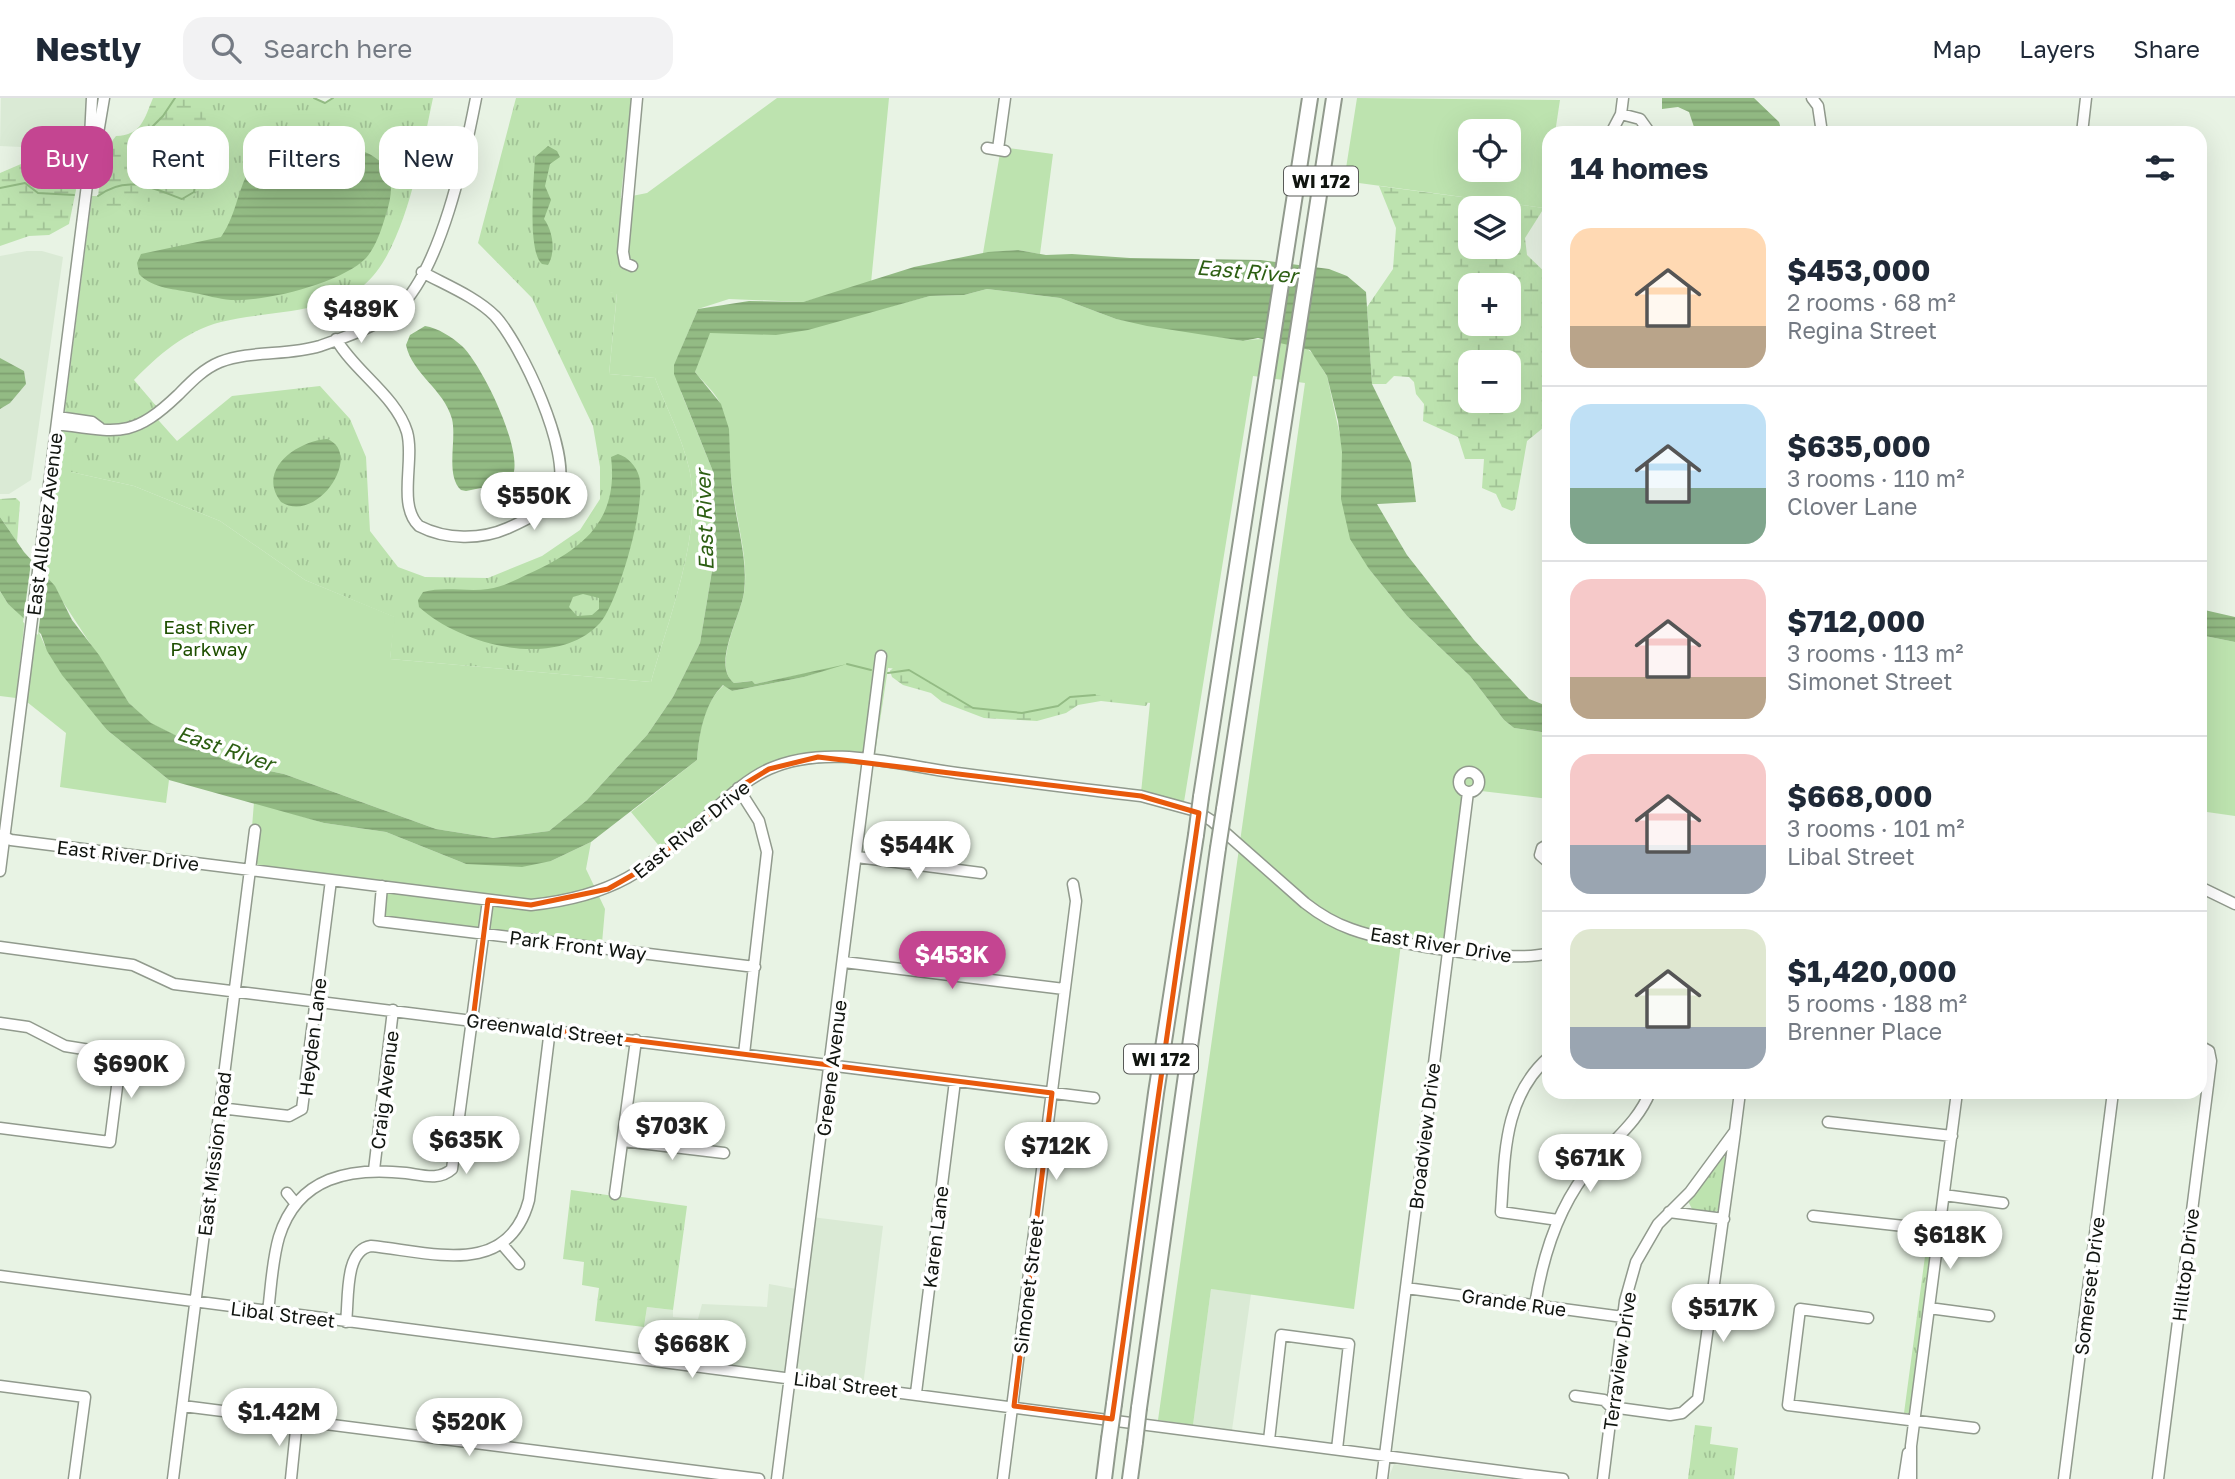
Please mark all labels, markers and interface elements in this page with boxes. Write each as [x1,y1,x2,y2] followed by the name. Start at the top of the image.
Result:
[183,17,673,80] search box
[35,29,141,68] text: Nestly
[207,29,245,67] icon: search
[263,33,412,64] text: Search here
[1932,34,1981,63] text: Map
[2019,34,2095,63] text: Layers
[2133,34,2200,63] text: Share
[1458,119,1521,413] map controls
[1458,119,1521,182] button: locate
[21,126,113,189] chip: Buy
[127,126,229,189] chip: Rent
[243,126,365,189] chip: Filters
[379,126,478,189] chip: New
[2141,149,2179,187] icon: filters
[1570,150,1709,186] text: 14 homes
[1284,166,1358,196] road number: WI 172
[1458,196,1521,259] button: layers
[1787,252,1931,288] text: $453,000
[1196,254,1301,289] water label: East River
[1626,256,1710,340] icon: home
[1458,273,1521,336] button: +
[312,286,410,345] pin: $489K
[1787,288,1956,316] text: 2 rooms · 68 m²
[323,294,399,322] text: $489K
[1787,316,1937,344] text: Regina Street
[1458,350,1521,413] button: −
[1787,428,1931,464] text: $635,000
[21,431,67,617] street label: East Allouez Avenue
[1626,432,1710,516] icon: home
[1787,464,1964,492] text: 3 rooms · 110 m²
[689,466,719,571] water label: East River
[485,472,583,532] pin: $550K
[496,481,572,509] text: $550K
[1787,492,1917,520] text: Clover Lane
[1787,603,1925,639] text: $712,000
[1626,607,1710,691] icon: home
[163,615,255,660] park label: East River Parkway
[1787,639,1964,667] text: 3 rooms · 113 m²
[1787,667,1953,695] text: Simonet Street
[174,719,281,778] water label: East River
[628,775,754,883] street label: East River Drive
[1787,778,1933,814] text: $668,000
[1626,782,1710,866] icon: home
[1787,814,1964,842] text: 3 rooms · 101 m²
[868,822,966,881] pin: $544K
[880,830,954,858] text: $544K
[56,835,200,875] street label: East River Drive
[1787,842,1915,870] text: Libal Street
[1369,921,1513,967] street label: East River Drive
[508,925,648,965] street label: Park Front Way
[903,932,1001,991] pin: $453K
[915,940,989,968] text: $453K
[1787,953,1957,989] text: $1,420,000
[1626,957,1710,1041] icon: home
[293,977,331,1097] street label: Heyden Lane
[1787,989,1967,1017] text: 5 rooms · 188 m²
[811,999,851,1137] street label: Greene Avenue
[465,1008,625,1050] street label: Greenwald Street
[1787,1017,1942,1045] text: Brenner Place
[365,1029,403,1151] street label: Craig Avenue
[82,1040,180,1100] pin: $690K
[1124,1044,1198,1074] road number: WI 172
[93,1049,169,1077] text: $690K
[1404,1061,1444,1211] street label: Broadview Drive
[192,1070,236,1238] street label: East Mission Road
[623,1102,721,1162] pin: $703K
[635,1111,709,1139] text: $703K
[417,1116,515,1176] pin: $635K
[1007,1122,1105,1182] pin: $712K
[429,1125,503,1153] text: $635K
[1021,1131,1091,1159] text: $712K
[1541,1134,1639,1194] pin: $671K
[1554,1143,1626,1171] text: $671K
[917,1185,953,1289] street label: Karen Lane
[2167,1207,2203,1323] street label: Hilltop Drive
[1901,1212,1999,1271] pin: $618K
[2069,1215,2109,1357] street label: Somerset Drive
[1008,1217,1048,1355] street label: Simonet Street
[1913,1220,1987,1248] text: $618K
[1460,1283,1568,1321] street label: Grande Rue
[1674,1284,1772,1344] pin: $517K
[1598,1290,1640,1432] street label: Terraview Drive
[1688,1293,1758,1321] text: $517K
[229,1296,337,1332] street label: Libal Street
[643,1320,741,1380] pin: $668K
[654,1329,730,1357] text: $668K
[792,1366,900,1402] street label: Libal Street
[222,1388,336,1448] pin: $1.42M
[237,1397,321,1425] text: $1.42M
[420,1398,518,1458] pin: $520K
[431,1407,507,1435] text: $520K

